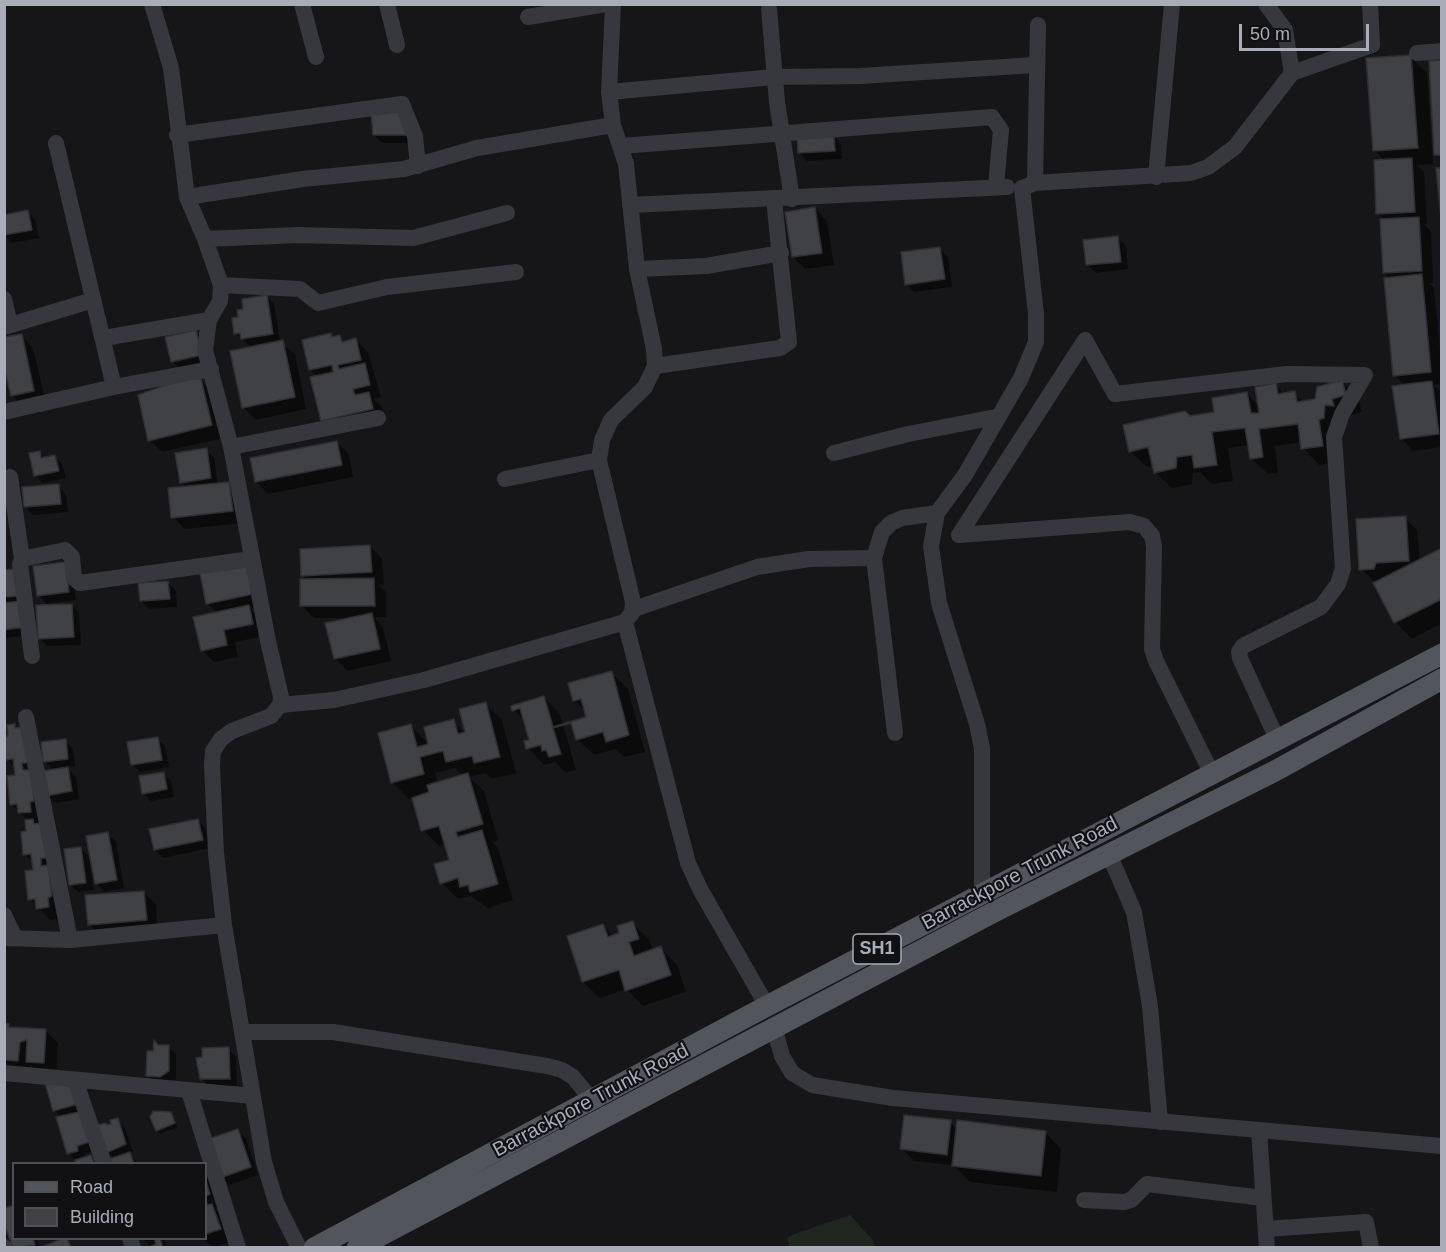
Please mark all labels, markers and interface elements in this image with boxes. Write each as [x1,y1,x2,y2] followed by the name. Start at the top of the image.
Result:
[1242,12,1372,50] scale bar
[1250,24,1290,44] text: 50 m
[918,812,1122,936] street label: Barrackpore Trunk Road
[853,934,901,964] road number: SH1
[489,1039,693,1163] street label: Barrackpore Trunk Road
[12,1162,207,1240] legend
[70,1177,113,1197] text: Road
[70,1207,134,1227] text: Building

